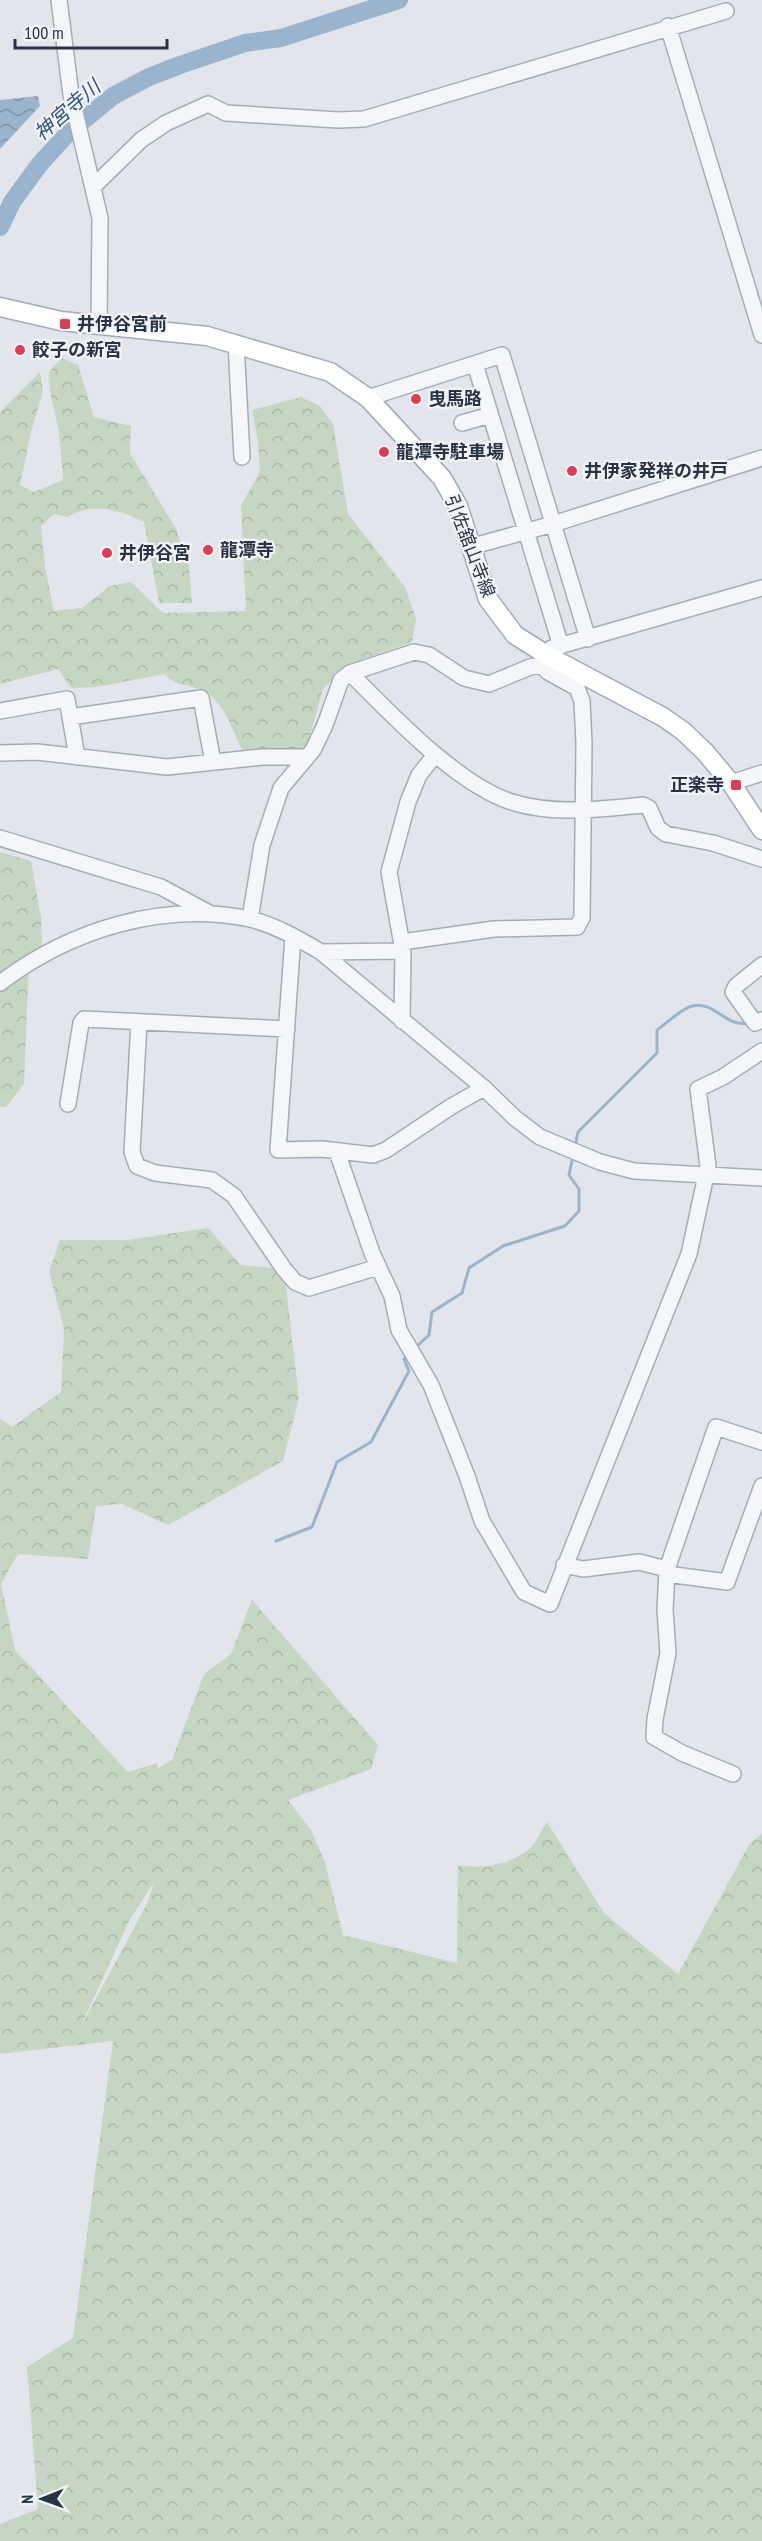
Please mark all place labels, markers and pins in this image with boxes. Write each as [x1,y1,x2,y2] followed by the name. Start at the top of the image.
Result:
[77,312,167,335] place label: 井伊谷宮前
[58,317,72,331] marker: 井伊谷宮前
[31,338,122,361] place label: 餃子の新宮
[13,343,27,357] marker: 餃子の新宮
[428,387,482,410] place label: 曳馬路
[409,392,423,406] marker: 曳馬路
[396,440,504,463] place label: 龍潭寺駐車場
[377,445,391,459] marker: 龍潭寺駐車場
[584,459,728,482] place label: 井伊家発祥の井戸
[565,464,579,478] marker: 井伊家発祥の井戸
[220,538,274,561] place label: 龍潭寺
[119,541,191,564] place label: 井伊谷宮
[201,543,215,557] marker: 龍潭寺
[100,546,114,560] marker: 井伊谷宮
[670,773,724,796] place label: 正楽寺
[729,778,743,792] marker: 正楽寺

